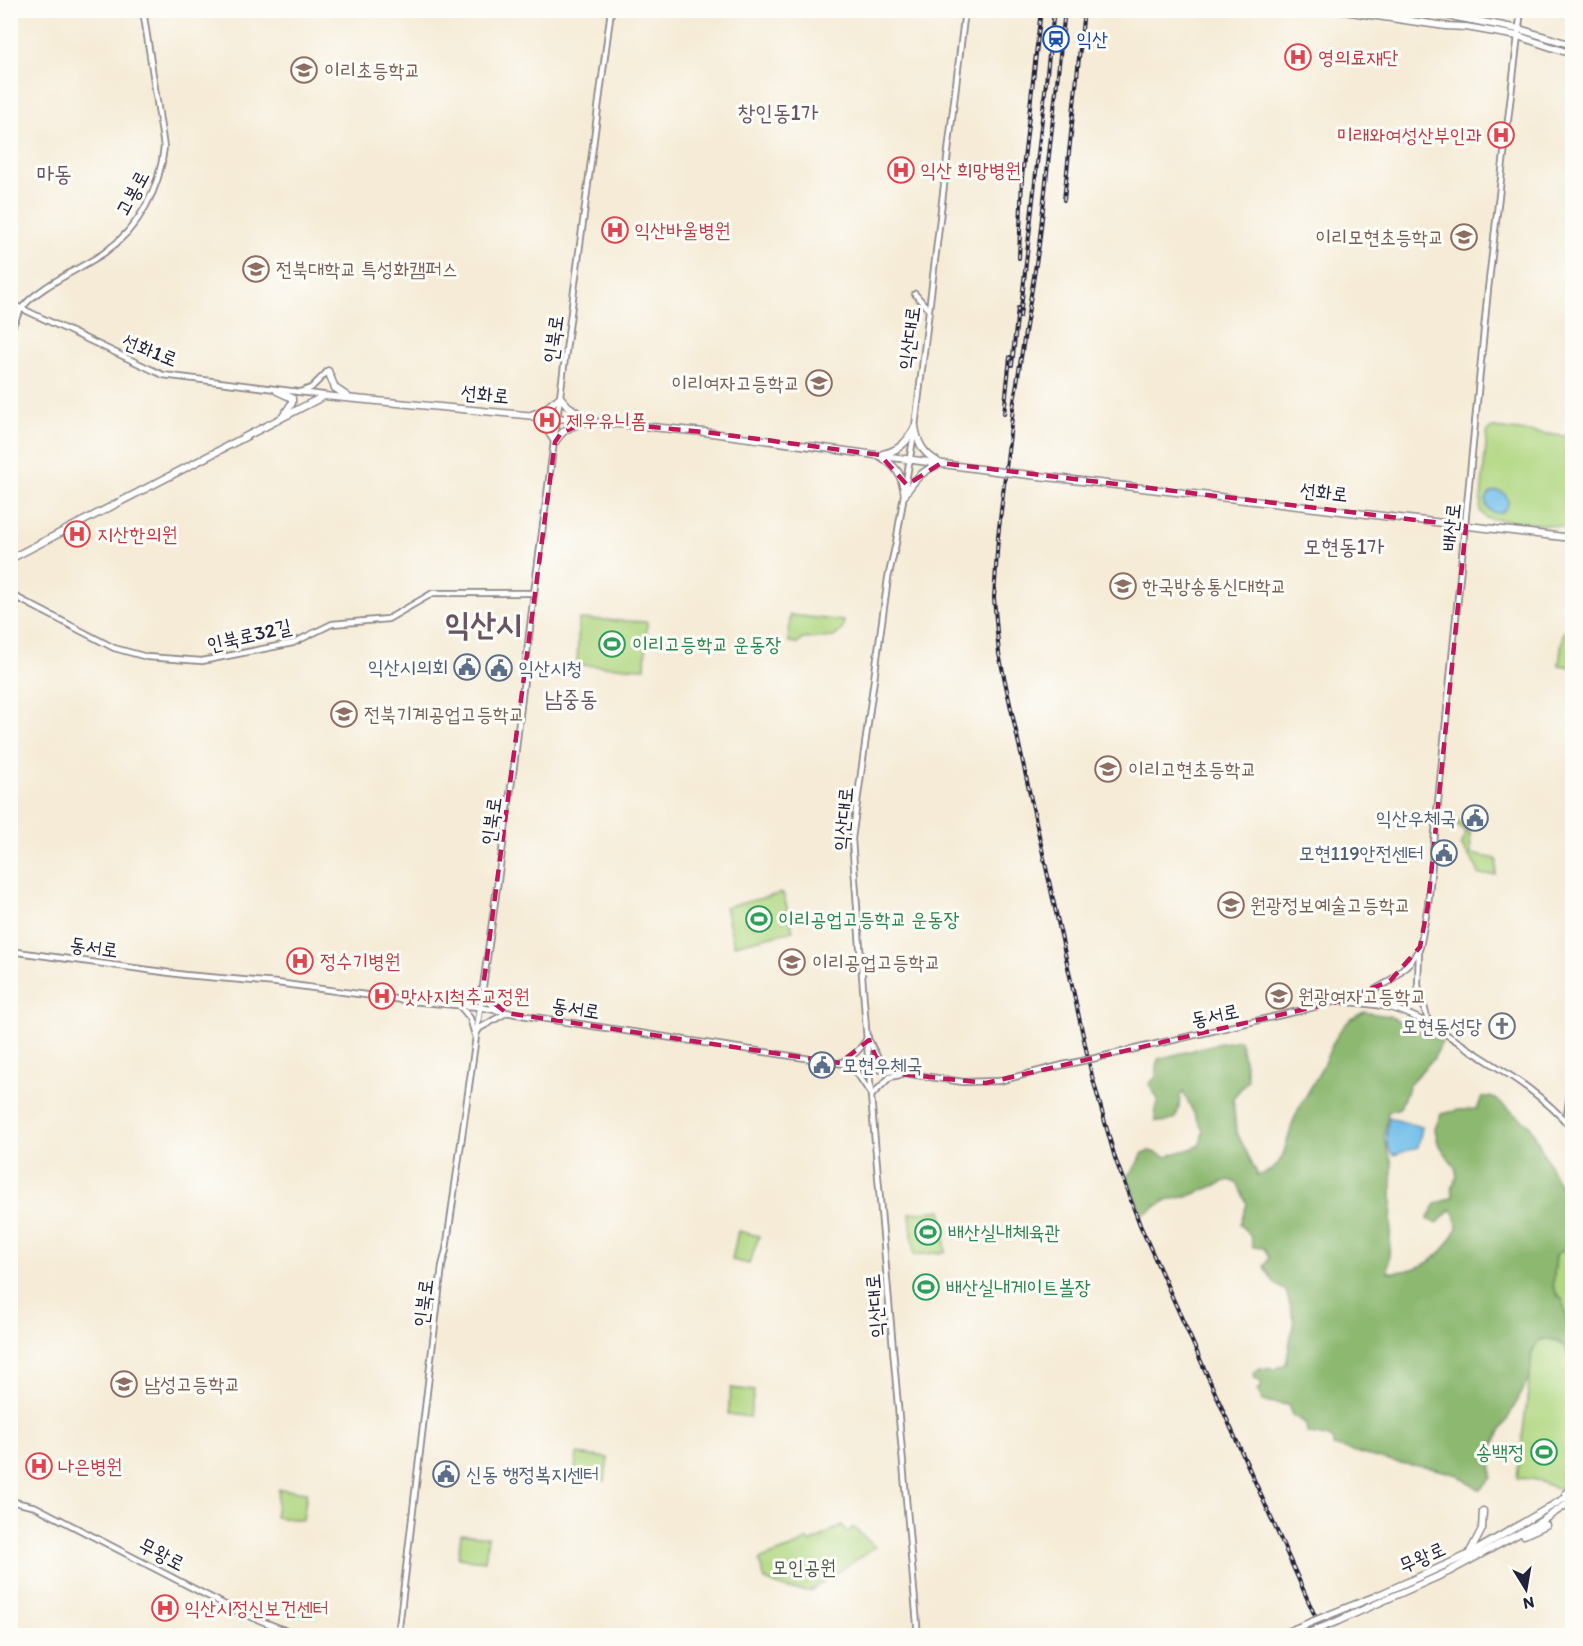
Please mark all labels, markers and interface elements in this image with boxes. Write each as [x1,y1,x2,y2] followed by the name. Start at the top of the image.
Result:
[1041,24,1071,54] station icon: 익산
[1076,27,1108,51] place label: 익산
[1283,42,1313,72] hospital icon: 영의료재단
[1318,45,1398,69] place label: 영의료재단
[289,55,319,85] school or university icon: 이리초등학교
[324,58,421,82] place label: 이리초등학교
[737,99,819,126] district label: 창인동1가
[1486,120,1516,150] hospital icon: 미래와여성산부인과
[1337,123,1482,147] place label: 미래와여성산부인과
[886,155,916,185] hospital icon: 익산 희망병원
[920,158,1021,182] place label: 익산 희망병원
[36,160,72,187] district label: 마동
[110,166,154,220] street label: 고봉로
[600,215,630,245] hospital icon: 익산바울병원
[634,218,731,242] place label: 익산바울병원
[1449,222,1479,252] school or university icon: 이리모현초등학교
[1315,225,1444,249] place label: 이리모현초등학교
[241,254,271,284] school or university icon: 전북대학교 특성화캠퍼스
[276,257,458,281] place label: 전북대학교 특성화캠퍼스
[893,305,925,371] street label: 익산대로
[538,313,568,365] street label: 인북로
[119,328,181,372] street label: 선화1로
[804,368,834,398] school or university icon: 이리여자고등학교
[671,371,800,395] place label: 이리여자고등학교
[460,380,510,408] street label: 선화로
[532,405,562,435] hospital icon: 제우유니폼
[566,408,646,432] place label: 제우유니폼
[1299,478,1349,506] street label: 선화로
[1437,502,1465,552] street label: 배산로
[62,519,92,549] hospital icon: 지산한의원
[97,522,177,546] place label: 지산한의원
[1303,533,1385,560] district label: 모현동1가
[1108,571,1138,601] school or university icon: 한국방송통신대학교
[1142,574,1287,598] place label: 한국방송통신대학교
[444,605,522,643] district label: 익산시
[205,614,293,656] street label: 인북로32길
[597,629,627,659] sports icon: 이리고등학교 운동장
[632,632,781,656] place label: 이리고등학교 운동장
[452,652,482,682] public building icon: 익산시의회
[484,653,514,683] public building icon: 익산시청
[368,655,448,679] place label: 익산시의회
[518,656,582,680] place label: 익산시청
[544,685,598,712] district label: 남중동
[329,699,359,729] school or university icon: 전북기계공업고등학교
[364,702,525,726] place label: 전북기계공업고등학교
[1093,754,1123,784] school or university icon: 이리고현초등학교
[1128,757,1257,781] place label: 이리고현초등학교
[828,786,858,852] street label: 익산대로
[476,795,506,847] street label: 인북로
[1460,803,1490,833] public building icon: 익산우체국
[1376,806,1456,830] place label: 익산우체국
[1429,838,1459,868] public building icon: 모현119안전센터
[1298,841,1424,865] place label: 모현119안전센터
[1216,890,1246,920] school or university icon: 원광정보예술고등학교
[1250,893,1411,917] place label: 원광정보예술고등학교
[744,904,774,934] sports icon: 이리공업고등학교 운동장
[778,907,960,931] place label: 이리공업고등학교 운동장
[68,932,120,962] street label: 동서로
[285,946,315,976] hospital icon: 정수기병원
[777,947,807,977] school or university icon: 이리공업고등학교
[320,949,400,973] place label: 정수기병원
[812,950,941,974] place label: 이리공업고등학교
[367,981,397,1011] hospital icon: 맛사지척추교정원
[1264,981,1294,1011] school or university icon: 원광여자고등학교
[401,984,530,1008] place label: 맛사지척추교정원
[1298,984,1427,1008] place label: 원광여자고등학교
[550,992,602,1024] street label: 동서로
[1189,998,1241,1032] street label: 동서로
[1487,1011,1517,1041] church icon: 모현동성당
[1402,1014,1482,1038] place label: 모현동성당
[807,1050,837,1080] public building icon: 모현우체국
[842,1053,922,1077] place label: 모현우체국
[913,1217,943,1247] sports icon: 배산실내체육관
[948,1220,1061,1244] place label: 배산실내체육관
[911,1272,941,1302] sports icon: 배산실내게이트볼장
[860,1273,890,1339] street label: 익산대로
[946,1275,1091,1299] place label: 배산실내게이트볼장
[408,1278,438,1328] street label: 인북로
[109,1369,139,1399] school or university icon: 남성고등학교
[144,1372,241,1396] place label: 남성고등학교
[1529,1437,1559,1467] sports icon: 송백정
[1476,1440,1524,1464] place label: 송백정
[24,1451,54,1481] hospital icon: 나은병원
[58,1454,122,1478] place label: 나은병원
[431,1459,461,1489] public building icon: 신동 행정복지센터
[466,1462,599,1486] place label: 신동 행정복지센터
[135,1532,189,1576] street label: 무왕로
[1395,1536,1449,1578] street label: 무왕로
[772,1555,836,1579] park label: 모인공원
[1496,1559,1556,1619] north arrow
[150,1593,180,1623] hospital icon: 익산시정신보건센터
[1522,1593,1536,1614] text: N
[184,1596,329,1620] place label: 익산시정신보건센터

